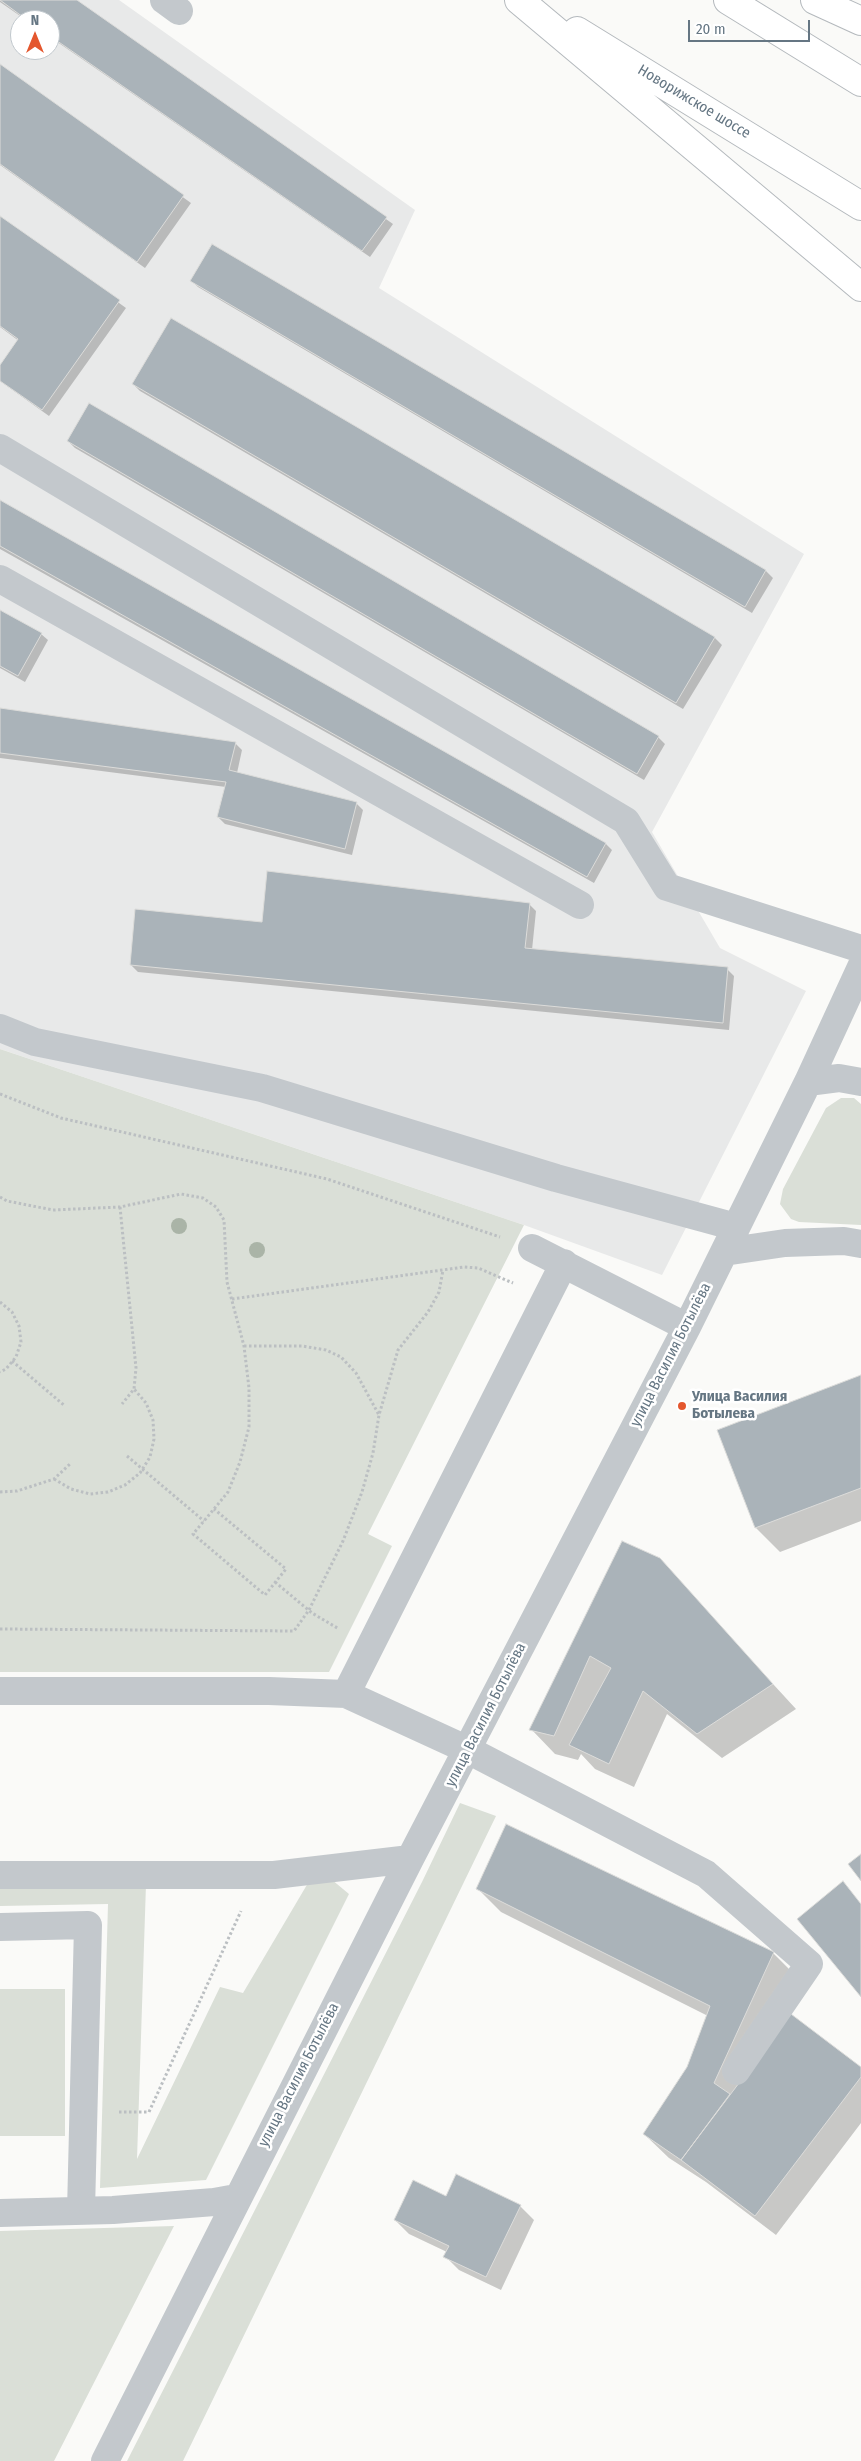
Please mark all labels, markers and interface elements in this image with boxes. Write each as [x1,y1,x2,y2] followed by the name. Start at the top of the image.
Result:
[10,10,60,60] north arrow
[691,10,814,42] scale bar
[31,12,39,29] text: N
[696,20,726,38] text: 20 m
[634,61,754,143] street label: Новорижское шоссе
[627,1280,715,1430] street label: улица Василия Ботылёва
[692,1388,787,1423] place label: Улица Василия Ботылева
[676,1400,688,1412] marker: Улица Василия Ботылева
[442,1640,530,1790] street label: улица Василия Ботылёва
[255,2000,343,2150] street label: улица Василия Ботылёва

